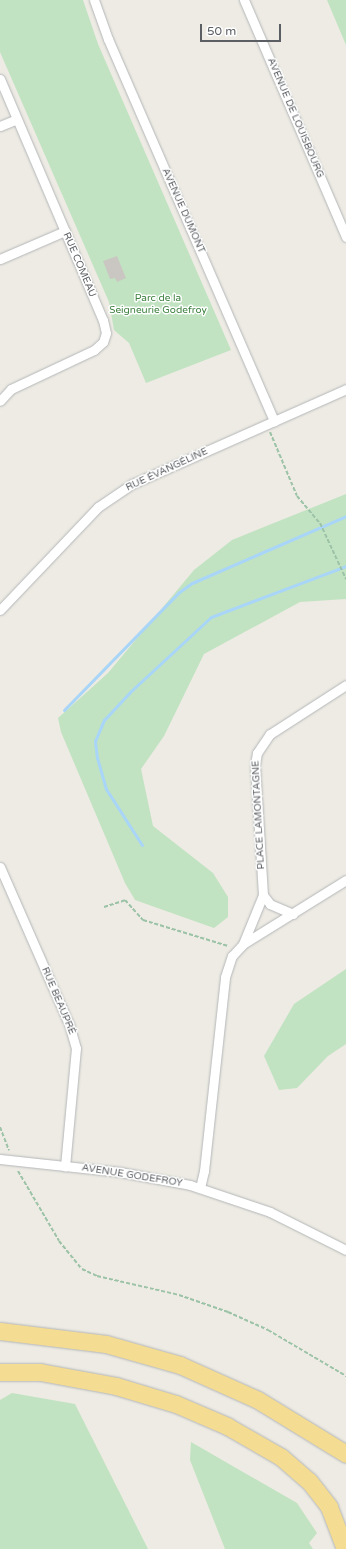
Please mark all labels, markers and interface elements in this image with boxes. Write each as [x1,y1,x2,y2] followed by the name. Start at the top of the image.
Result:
[202,16,283,42] scale bar
[207,24,236,38] text: 50 m
[264,56,326,180] street label: AVENUE DE LOUISBOURG
[159,167,207,255] street label: AVENUE DUMONT
[60,231,98,299] street label: RUE COMEAU
[109,292,207,316] park label: Parc de la Seigneurie Godefroy
[124,446,210,494] street label: RUE ÉVANGÉLINE
[250,760,268,870] street label: PLACE LAMONTAGNE
[38,965,78,1037] street label: RUE BEAUPRÉ
[81,1162,183,1190] street label: AVENUE GODEFROY

